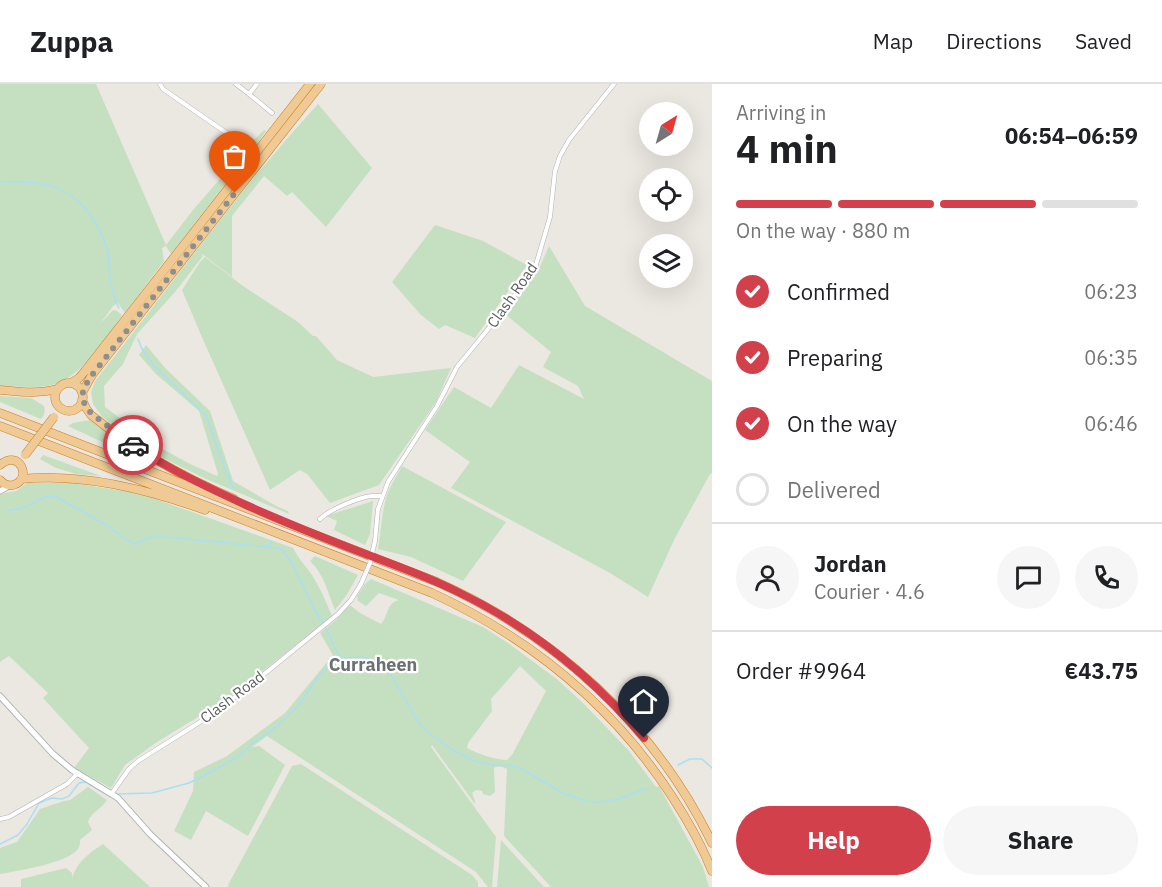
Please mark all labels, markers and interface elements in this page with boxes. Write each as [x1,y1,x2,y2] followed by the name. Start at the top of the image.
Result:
[30,23,114,60] text: Zuppa
[873,27,913,55] text: Map
[946,27,1042,55] text: Directions
[1075,27,1132,55] text: Saved
[736,99,826,126] text: Arriving in
[639,102,693,156] north arrow
[639,102,693,288] map controls
[1005,121,1138,150] text: 06:54–06:59
[736,123,838,174] text: 4 min
[209,131,260,193] pin
[218,140,251,173] icon: bag
[639,168,693,222] button: locate
[736,217,910,244] text: On the way · 880 m
[639,234,693,288] button: layers
[483,259,541,331] street label: Clash Road
[736,275,769,308] icon: check
[787,277,890,306] text: Confirmed
[1084,278,1138,305] text: 06:23
[736,341,769,374] icon: check
[787,343,882,372] text: Preparing
[1084,344,1138,371] text: 06:35
[736,407,769,440] icon: check
[787,409,897,438] text: On the way
[1084,410,1138,437] text: 06:46
[103,415,163,475] courier
[117,429,150,462] icon: car
[787,475,881,504] text: Delivered
[736,546,799,609] button: person
[997,546,1060,609] button: chat
[1075,546,1138,609] button: phone
[814,549,887,578] text: Jordan
[814,578,925,605] text: Courier · 4.6
[329,653,417,676] district label: Curraheen
[736,656,866,685] text: Order #9964
[1065,656,1138,685] text: €43.75
[196,667,268,727] street label: Clash Road
[618,676,669,738] pin
[627,685,660,718] icon: home
[736,806,931,875] button: Help
[943,806,1138,875] button: Share

